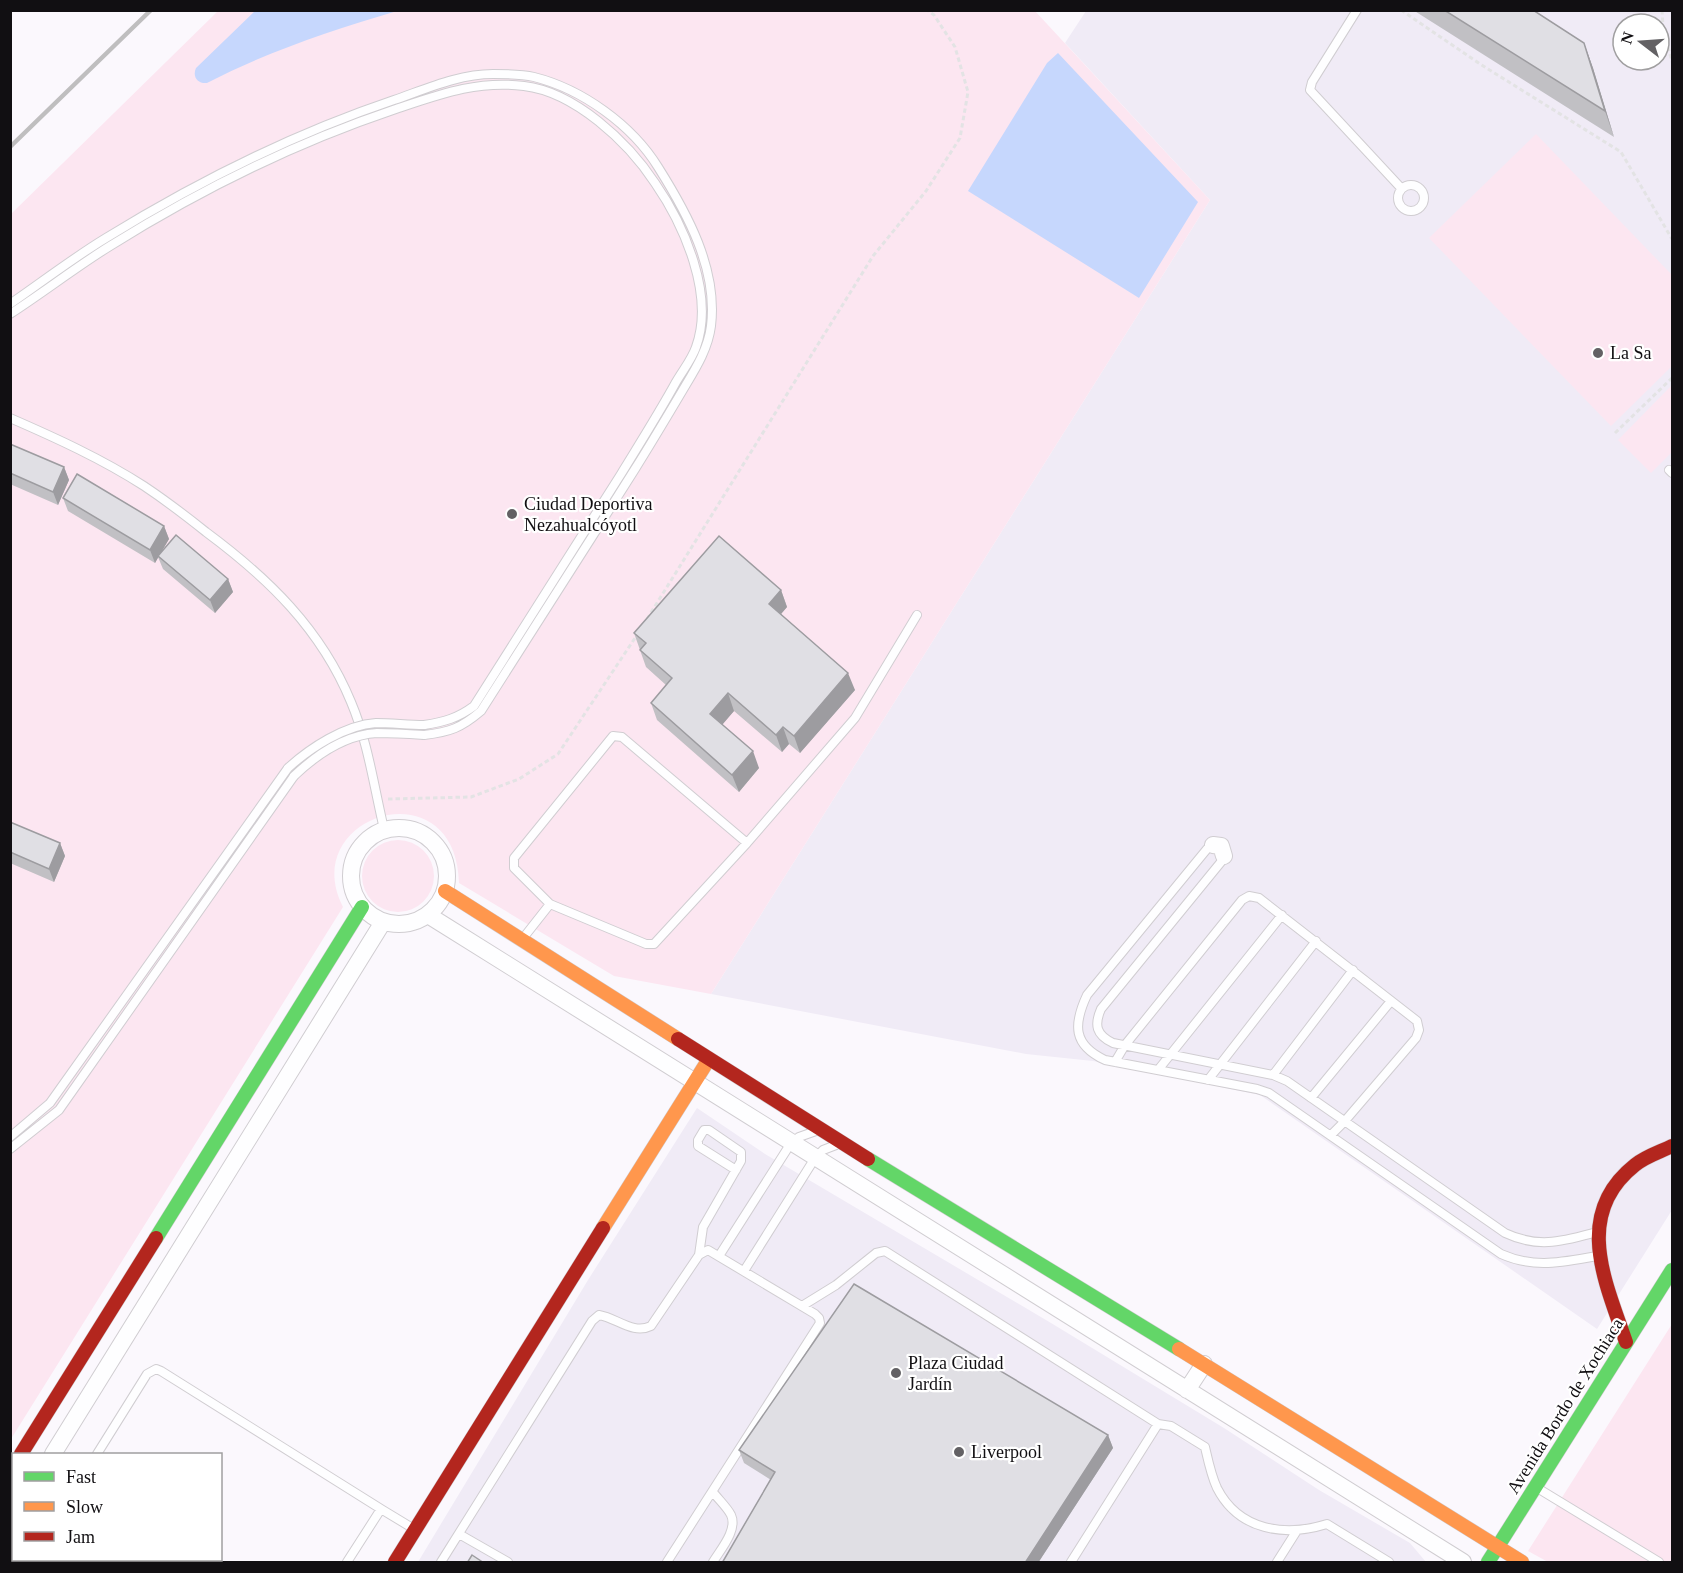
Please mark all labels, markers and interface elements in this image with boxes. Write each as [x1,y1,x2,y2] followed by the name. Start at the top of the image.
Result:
[1611,12,1671,72] north arrow
[1617,29,1637,46] text: N
[1610,343,1651,363] place label: La Sa
[1591,346,1605,360] marker: La Sa
[524,494,652,535] place label: Ciudad Deportiva Nezahualcóyotl
[505,507,519,521] marker: Ciudad Deportiva Nezahualcóyotl
[1503,1315,1627,1497] street label: Avenida Bordo de Xochiaca
[908,1353,1003,1394] place label: Plaza Ciudad Jardín
[889,1366,903,1380] marker: Plaza Ciudad Jardín
[971,1442,1042,1462] place label: Liverpool
[952,1445,966,1459] marker: Liverpool
[12,1453,222,1561] legend
[66,1467,96,1487] text: Fast
[66,1497,103,1517] text: Slow
[66,1527,95,1547] text: Jam

